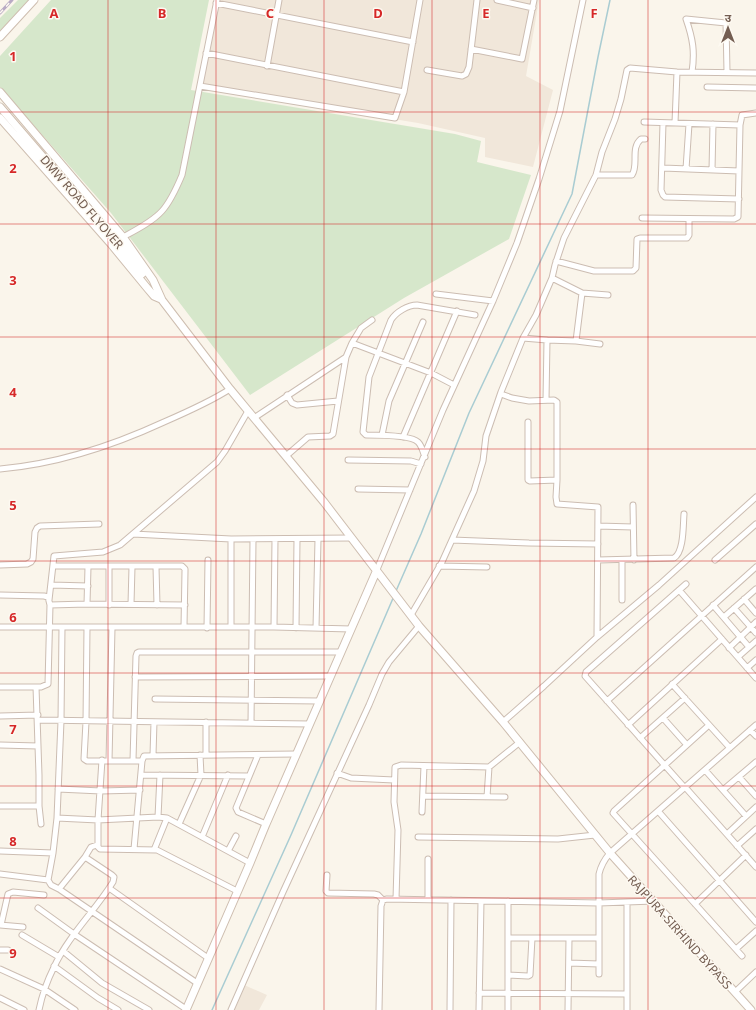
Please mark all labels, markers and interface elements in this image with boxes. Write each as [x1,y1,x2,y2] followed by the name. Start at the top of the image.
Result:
[50,4,59,22] text: A
[158,4,166,22] text: B
[266,4,274,22] text: C
[373,4,383,22] text: D
[482,4,490,22] text: E
[590,4,598,22] text: F
[708,8,748,48] north arrow
[725,10,732,25] text: उ
[9,47,17,65] text: 1
[36,151,128,253] street label: DMW ROAD FLYOVER
[9,159,17,177] text: 2
[9,271,17,289] text: 3
[9,383,17,401] text: 4
[9,496,17,514] text: 5
[9,608,17,626] text: 6
[9,720,17,738] text: 7
[9,832,17,850] text: 8
[624,871,736,993] street label: RAJPURA-SIRHIND BYPASS
[9,944,17,962] text: 9

